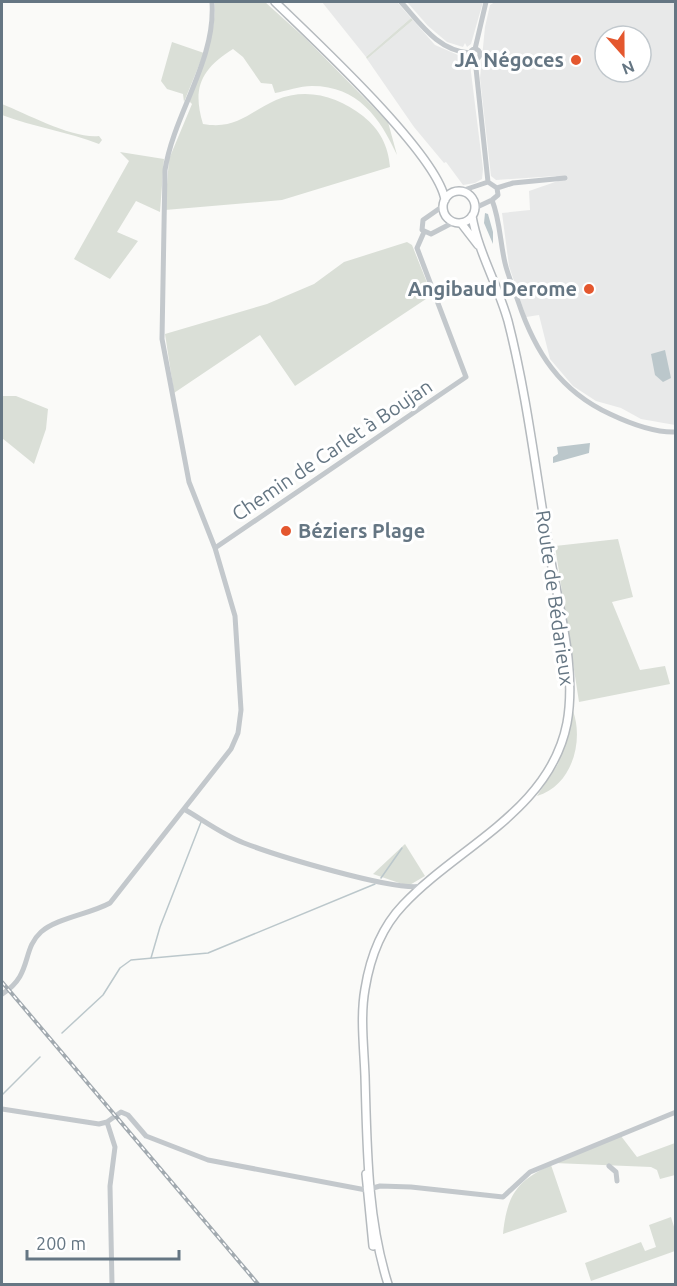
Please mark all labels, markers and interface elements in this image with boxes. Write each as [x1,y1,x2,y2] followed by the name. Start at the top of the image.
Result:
[593,24,653,84] north arrow
[454,48,564,71] place label: JA Négoces
[569,53,583,67] marker: JA Négoces
[620,57,637,79] text: N
[408,277,577,300] place label: Angibaud Derome
[582,282,596,296] marker: Angibaud Derome
[227,374,436,525] street label: Chemin de Carlet à Boujan
[532,509,579,687] street label: Route de Bédarieux
[298,519,425,542] place label: Béziers Plage
[279,524,293,538] marker: Béziers Plage
[27,1223,178,1261] scale bar
[36,1233,86,1253] text: 200 m

